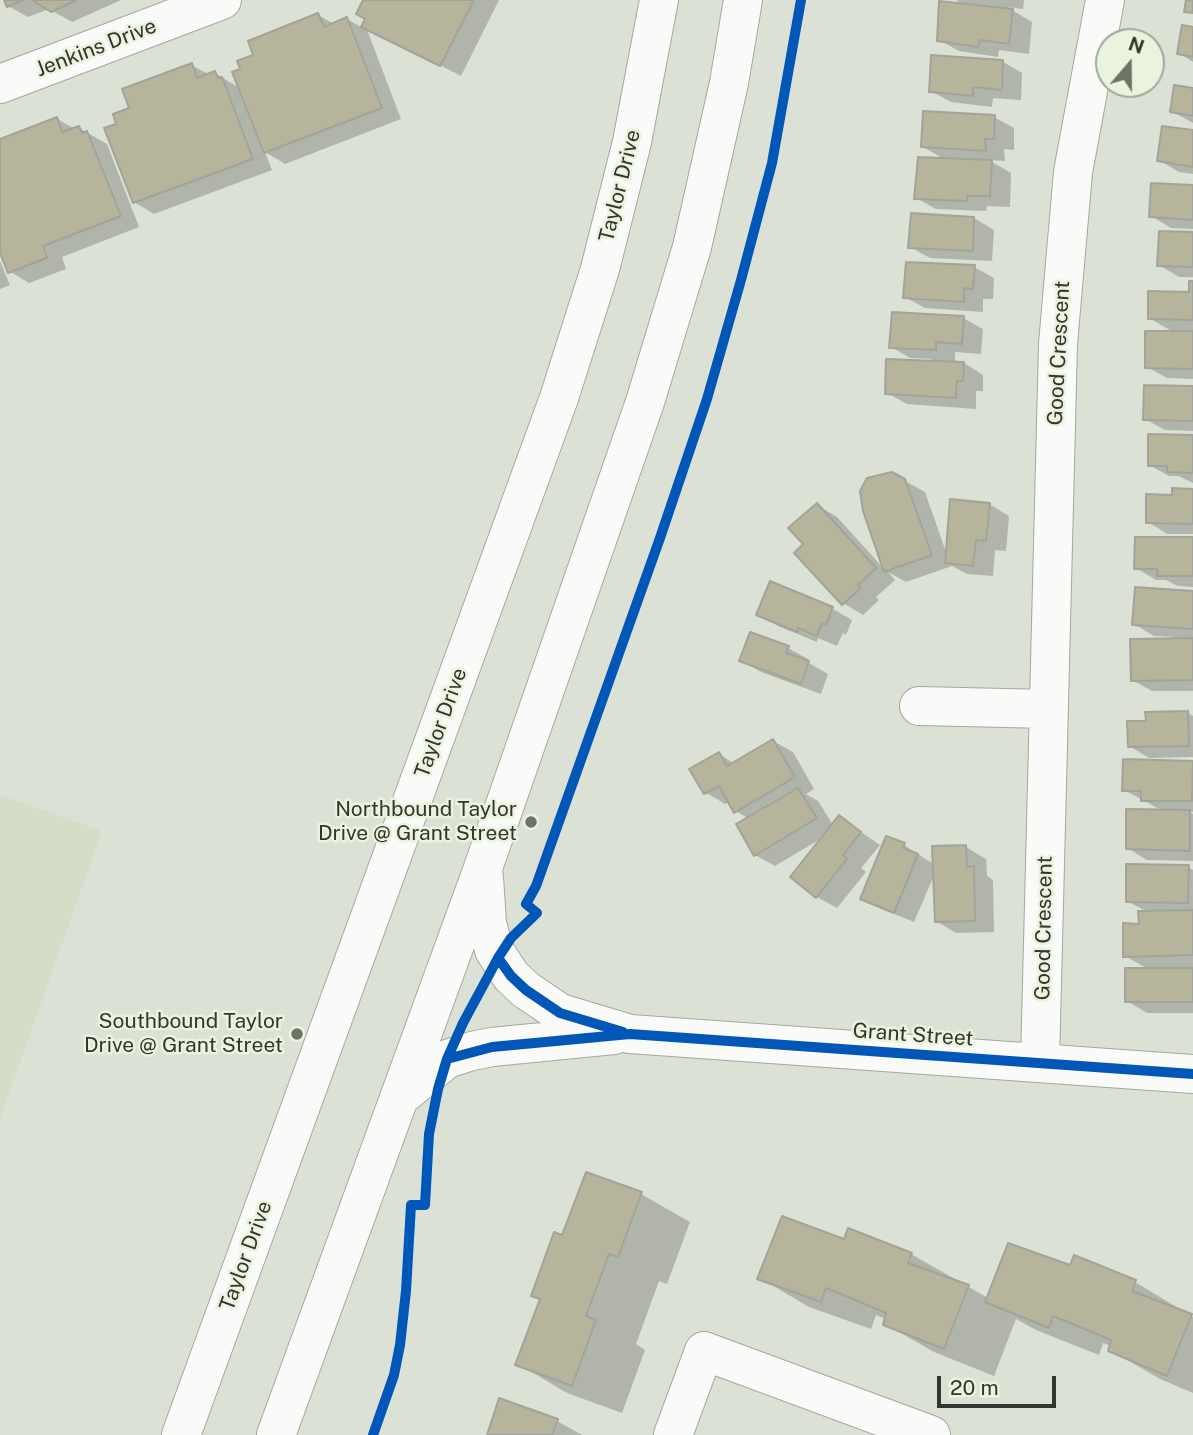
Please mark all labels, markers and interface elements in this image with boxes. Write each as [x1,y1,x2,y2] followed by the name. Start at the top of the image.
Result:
[32,13,160,83] street label: Jenkins Drive
[1095,28,1165,98] north arrow
[1126,32,1147,58] text: N
[594,127,646,245] street label: Taylor Drive
[1043,280,1075,426] street label: Good Crescent
[409,665,473,781] street label: Taylor Drive
[318,797,517,847] place label: Northbound Taylor Drive @ Grant Street
[523,814,539,830] marker: Northbound Taylor Drive @ Grant Street
[1030,855,1058,1001] street label: Good Crescent
[84,1009,283,1059] place label: Southbound Taylor Drive @ Grant Street
[852,1018,974,1052] street label: Grant Street
[289,1026,305,1042] marker: Southbound Taylor Drive @ Grant Street
[214,1198,278,1314] street label: Taylor Drive
[941,1362,1060,1406] scale bar
[950,1375,999,1400] text: 20 m

